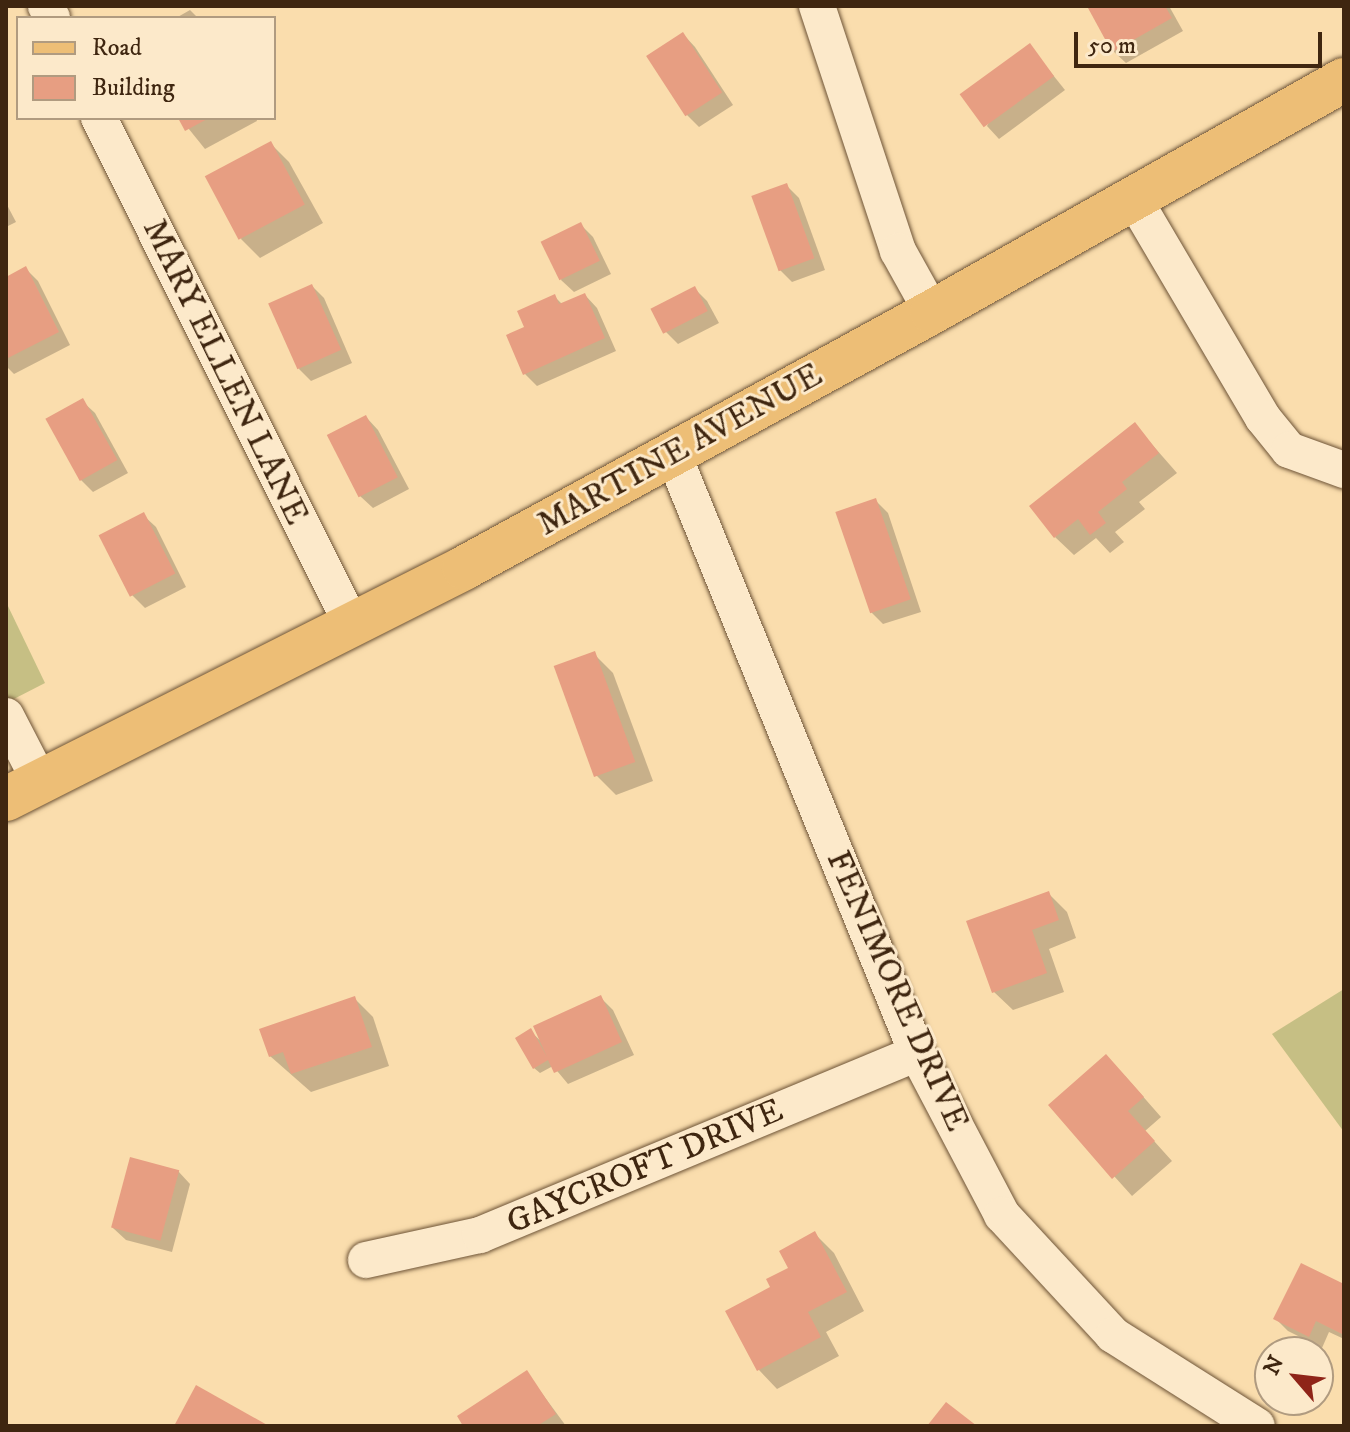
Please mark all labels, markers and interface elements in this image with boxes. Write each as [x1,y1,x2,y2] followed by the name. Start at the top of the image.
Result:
[16,16,276,120] legend
[1078,16,1326,66] scale bar
[1088,31,1136,61] text: 50 m
[92,33,142,63] text: Road
[92,73,175,103] text: Building
[133,213,317,531] street label: MARY ELLEN LANE
[531,355,829,545] street label: MARTINE AVENUE
[817,845,977,1137] street label: FENIMORE DRIVE
[501,1090,789,1244] street label: GAYCROFT DRIVE
[1254,1336,1334,1416] north arrow
[1258,1351,1290,1380] text: N

